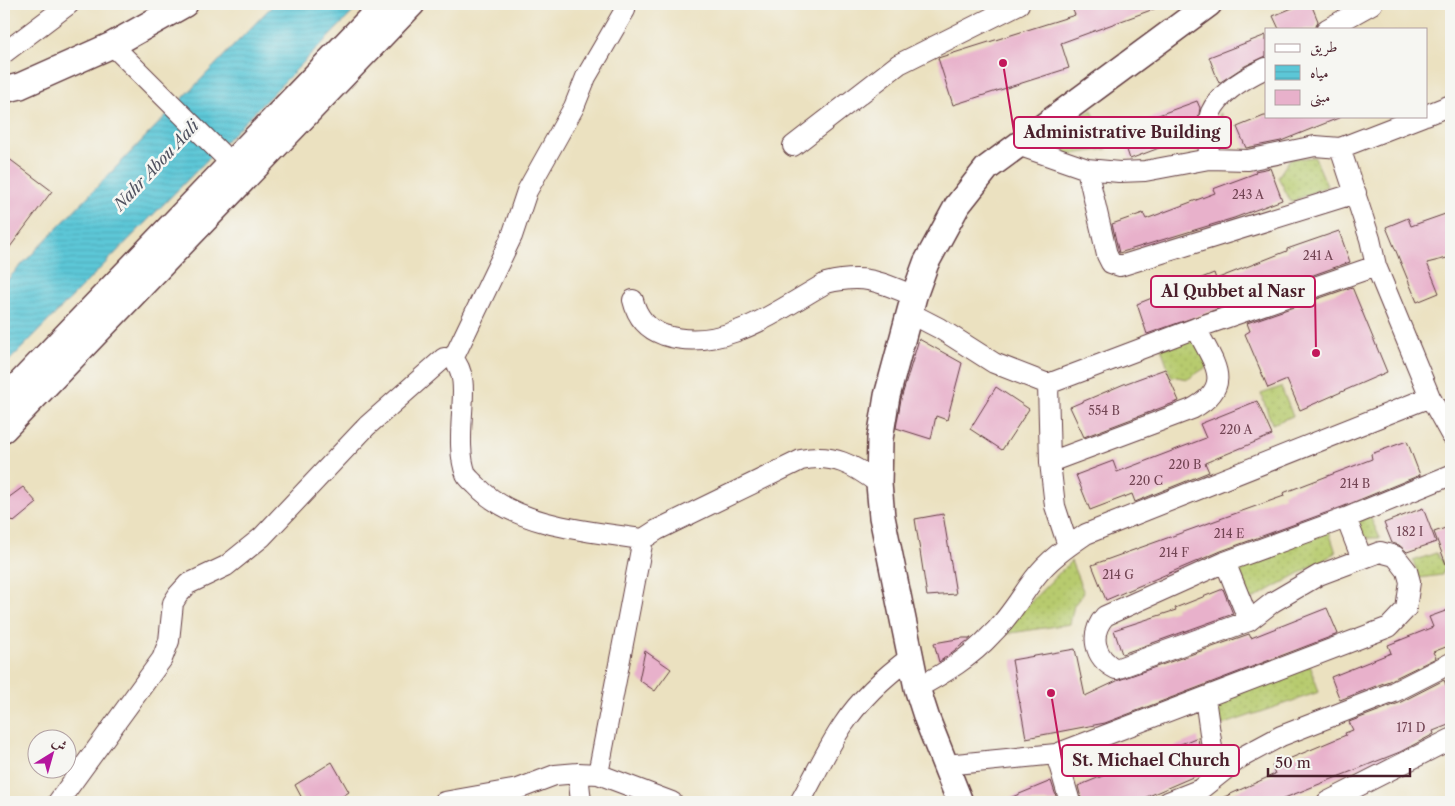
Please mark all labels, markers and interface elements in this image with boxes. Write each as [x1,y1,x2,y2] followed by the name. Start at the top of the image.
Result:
[1265,28,1428,118] legend
[1310,37,1337,57] text: طريق
[1310,63,1328,82] text: مياه
[1310,87,1330,108] text: مبنى
[108,115,204,216] water label: Nahr Abou Aali
[1014,117,1231,148] callout: Administrative Building
[1022,122,1221,142] text: Administrative Building
[1232,187,1265,202] house number: 243 A
[1303,248,1334,263] house number: 241 A
[1151,276,1315,307] callout: Al Qubbet al Nasr
[1160,281,1305,301] text: Al Qubbet al Nasr
[1088,403,1120,418] house number: 554 B
[1219,422,1254,437] house number: 220 A
[1169,457,1202,472] house number: 220 B
[1129,473,1163,488] house number: 220 C
[1340,476,1370,491] house number: 214 B
[1397,524,1423,539] house number: 182 I
[1214,526,1244,541] house number: 214 E
[1159,545,1189,560] house number: 214 F
[1102,567,1134,582] house number: 214 G
[1397,720,1426,735] house number: 171 D
[28,728,78,778] north arrow
[49,732,71,755] text: ش
[1062,745,1239,776] callout: St. Michael Church
[1268,746,1410,778] scale bar
[1072,750,1230,770] text: St. Michael Church
[1275,753,1311,772] text: 50 m

